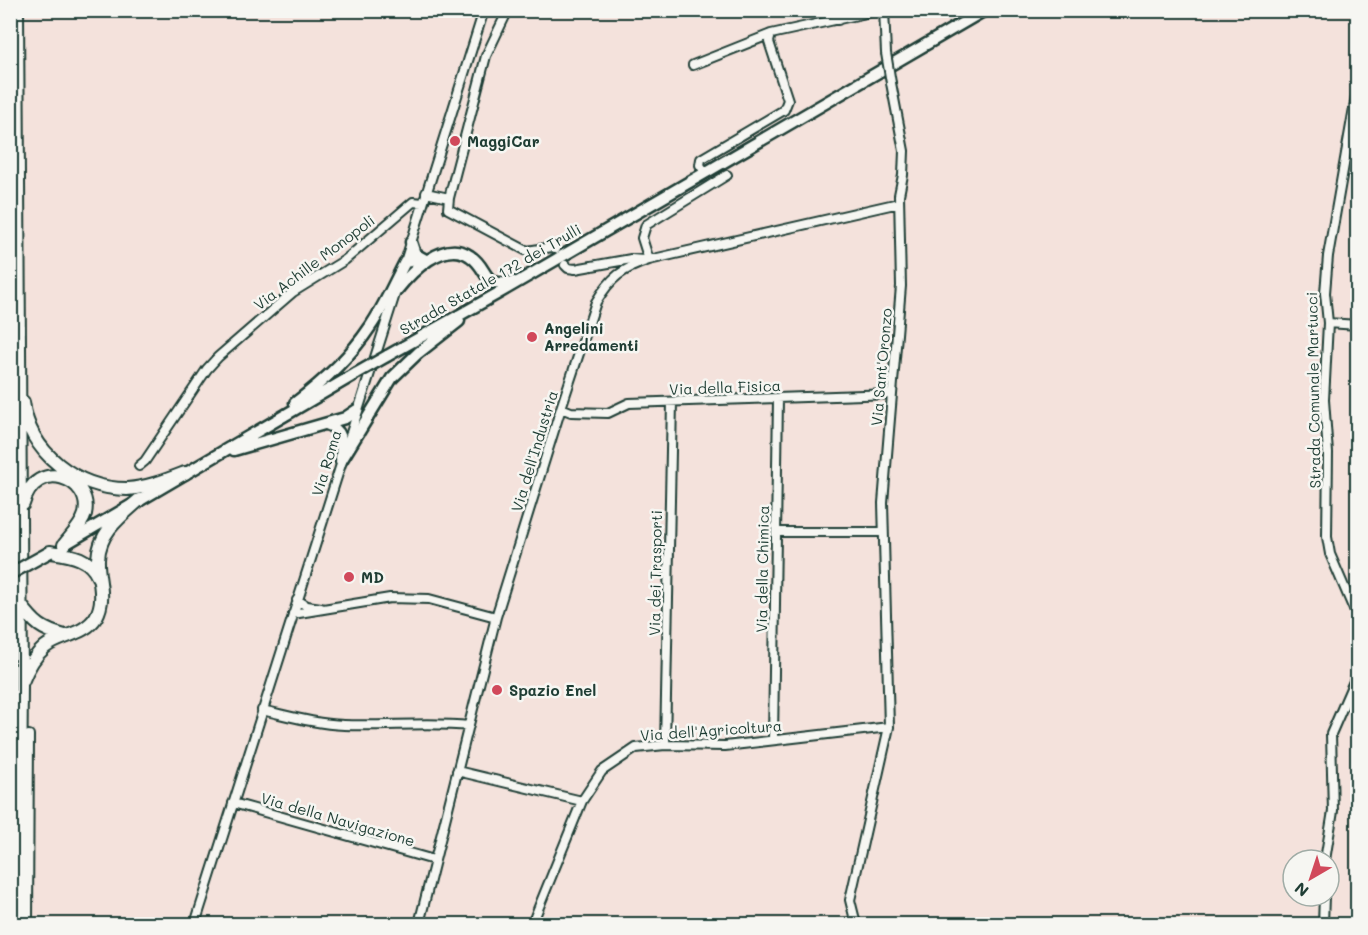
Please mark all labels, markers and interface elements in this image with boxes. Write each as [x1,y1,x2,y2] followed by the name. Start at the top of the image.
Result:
[467,131,540,151] place label: MaggiCar
[448,134,462,148] marker: MaggiCar
[249,210,379,314] street label: Via Achille Monopoli
[396,219,584,339] street label: Strada Statale 172 dei Trulli
[1301,291,1325,489] street label: Strada Comunale Martucci
[866,307,896,427] street label: Via Sant'Oronzo
[544,318,639,355] place label: Angelini Arredamenti
[525,330,539,344] marker: Angelini Arredamenti
[669,375,781,399] street label: Via della Fisica
[506,388,562,514] street label: Via dell'Industria
[306,427,346,499] street label: Via Roma
[751,505,773,633] street label: Via della Chimica
[644,510,666,636] street label: Via dei Trasporti
[361,567,384,587] place label: MD
[342,570,356,584] marker: MD
[509,680,596,700] place label: Spazio Enel
[490,683,504,697] marker: Spazio Enel
[639,715,783,745] street label: Via dell'Agricoltura
[259,787,417,851] street label: Via della Navigazione
[1281,848,1341,908] north arrow
[1290,878,1313,902] text: N

